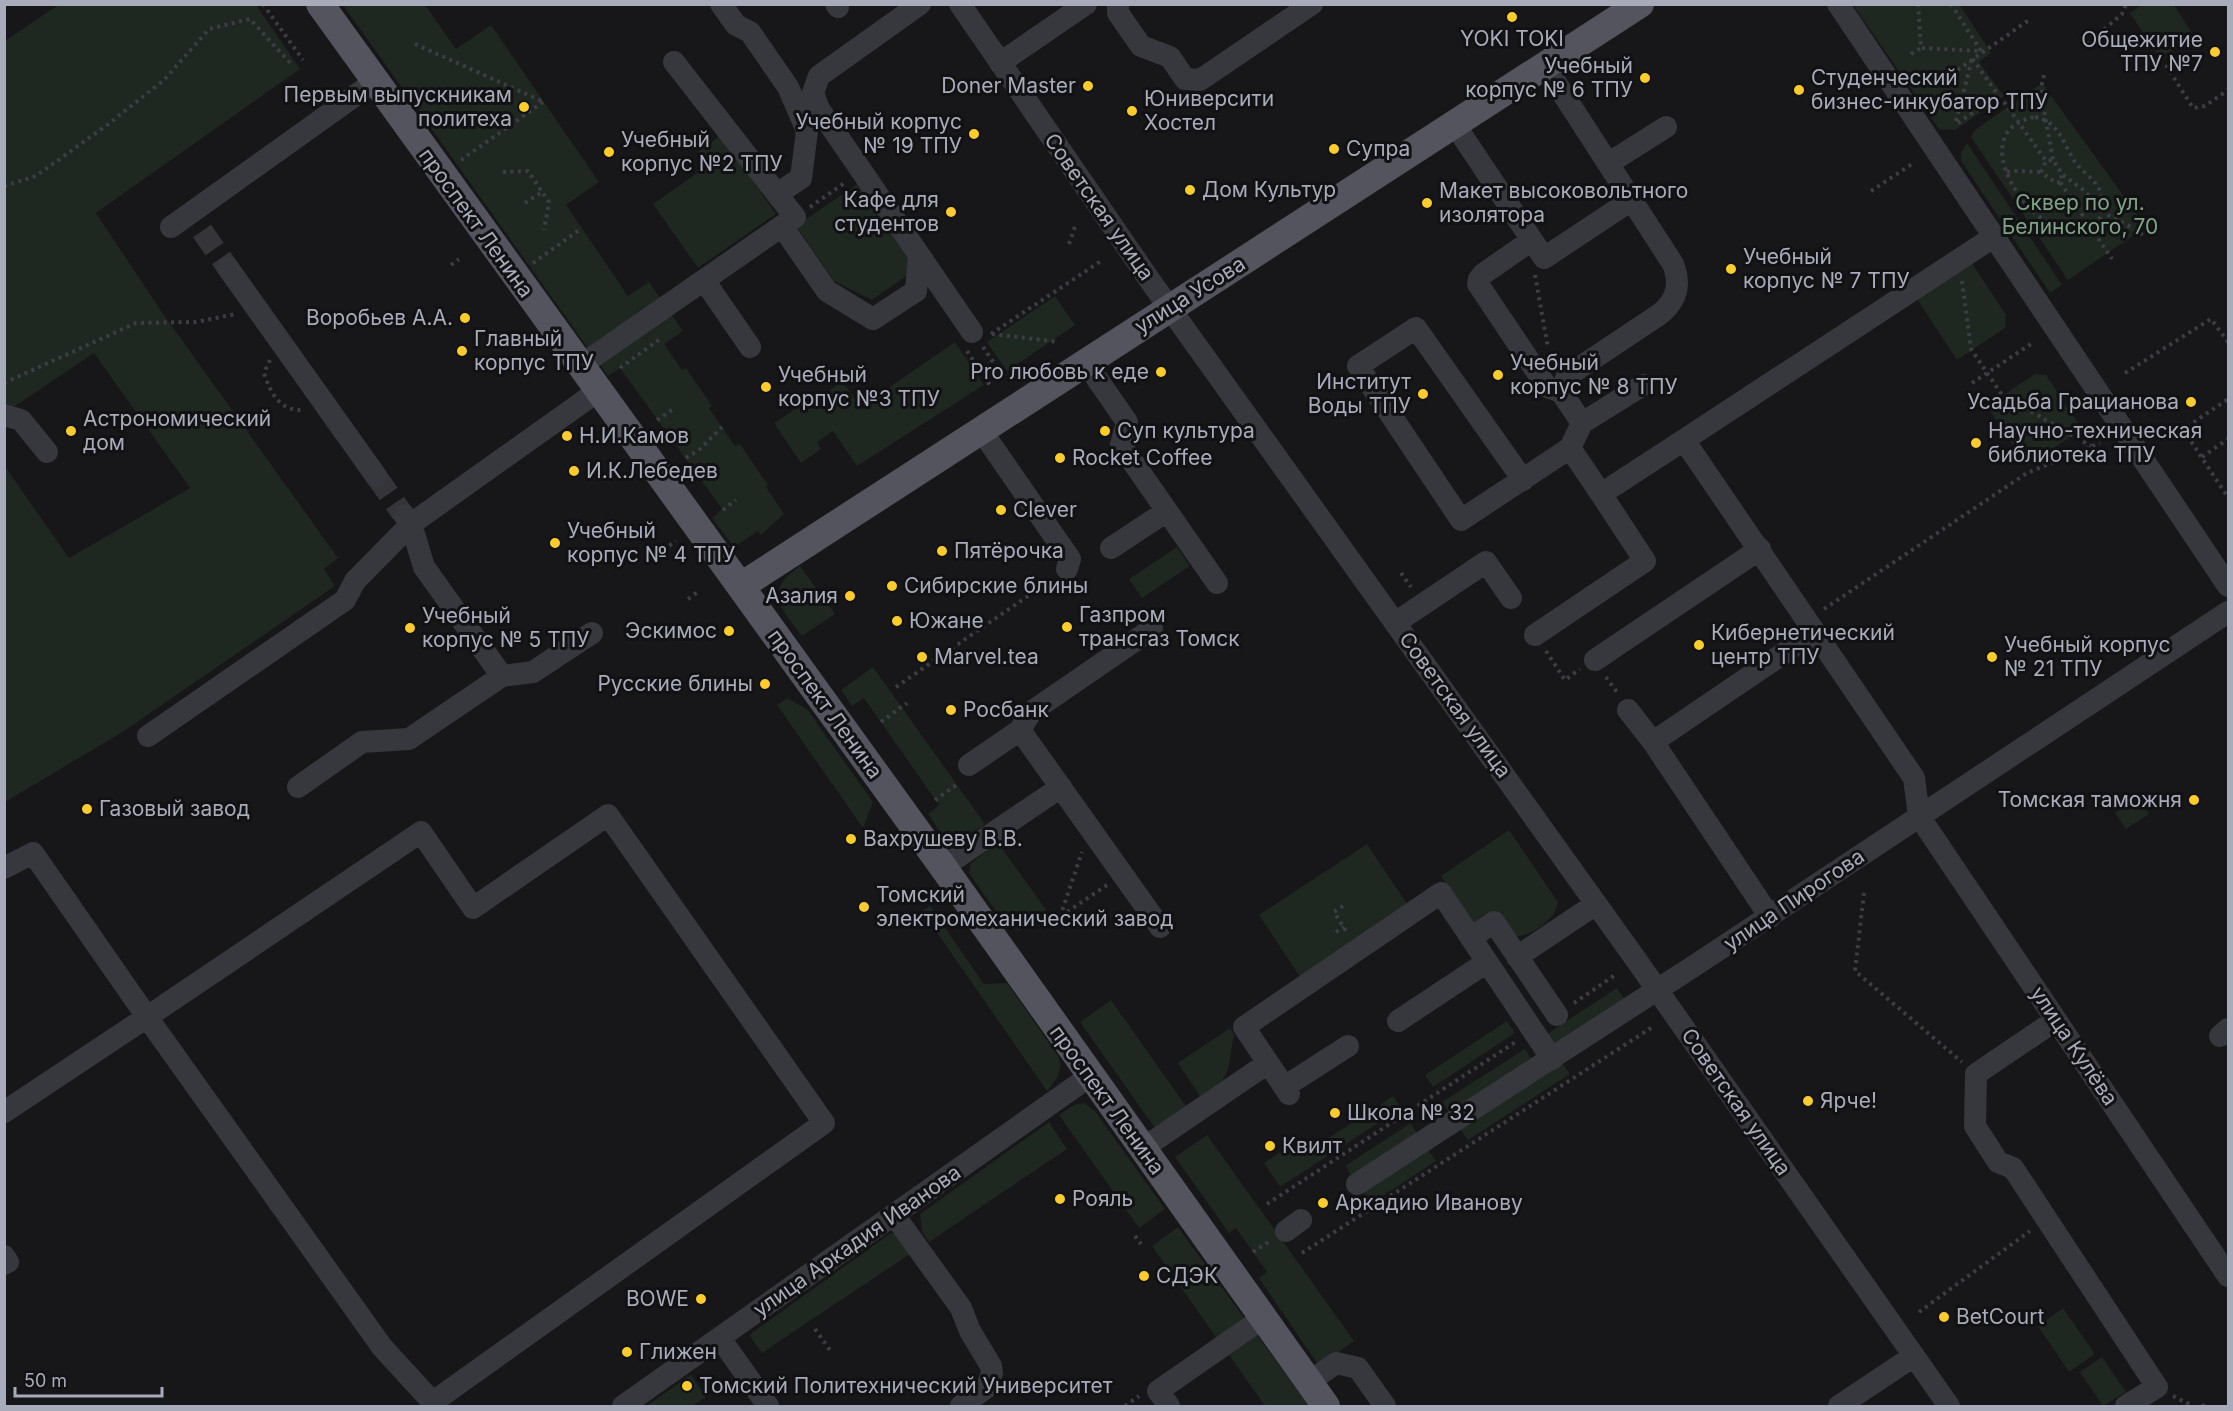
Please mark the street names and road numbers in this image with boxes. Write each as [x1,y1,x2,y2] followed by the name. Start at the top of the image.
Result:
[1039,128,1160,285] street label: Советская улица
[414,143,539,302] street label: проспект Ленина
[1130,251,1250,338] street label: улица Усова
[763,624,888,783] street label: проспект Ленина
[1394,627,1517,782] street label: Советская улица
[1719,843,1869,956] street label: улица Пирогова
[2026,982,2123,1110] street label: улица Кулёва
[1045,1020,1170,1179] street label: проспект Ленина
[1676,1023,1797,1180] street label: Советская улица
[748,1159,965,1322] street label: улица Аркадия Иванова

